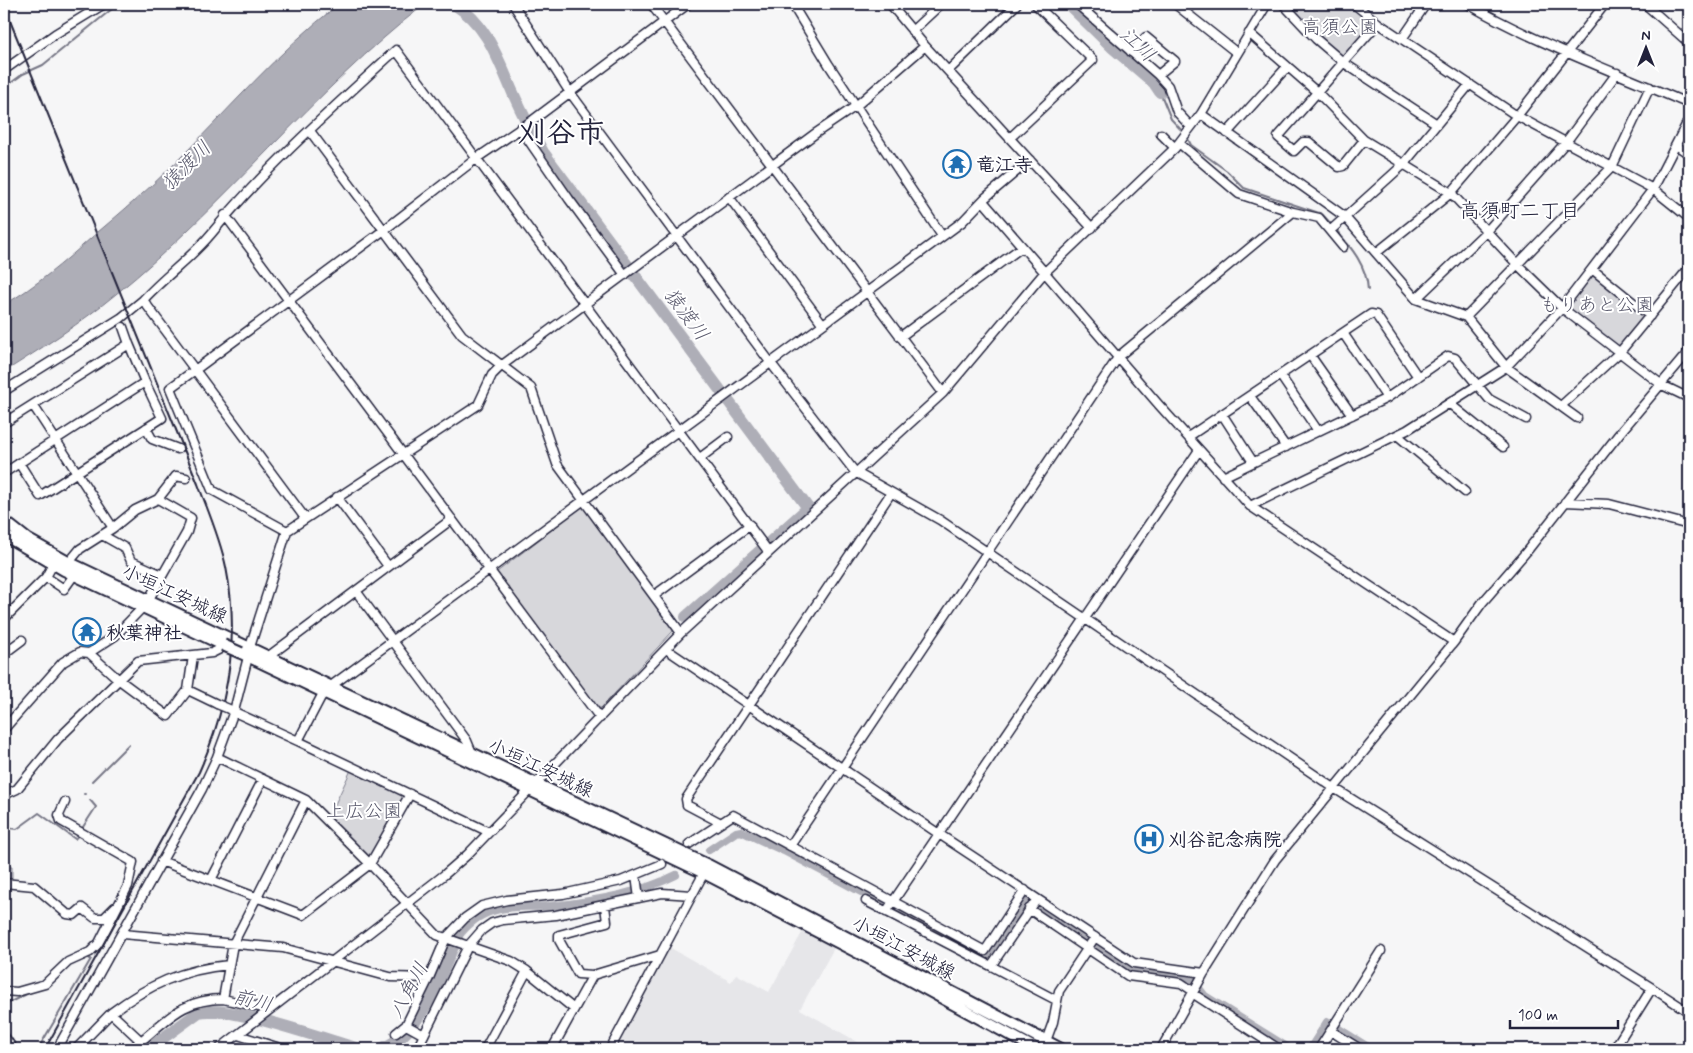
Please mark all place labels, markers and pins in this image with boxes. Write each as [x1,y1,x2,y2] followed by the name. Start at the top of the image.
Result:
[942,149,972,179] temple icon: 竜江寺
[976,153,1033,178] place label: 竜江寺
[72,617,102,647] temple icon: 秋葉神社
[106,621,182,646] place label: 秋葉神社
[1134,824,1164,854] hospital icon: 刈谷記念病院
[1168,828,1282,853] place label: 刈谷記念病院

